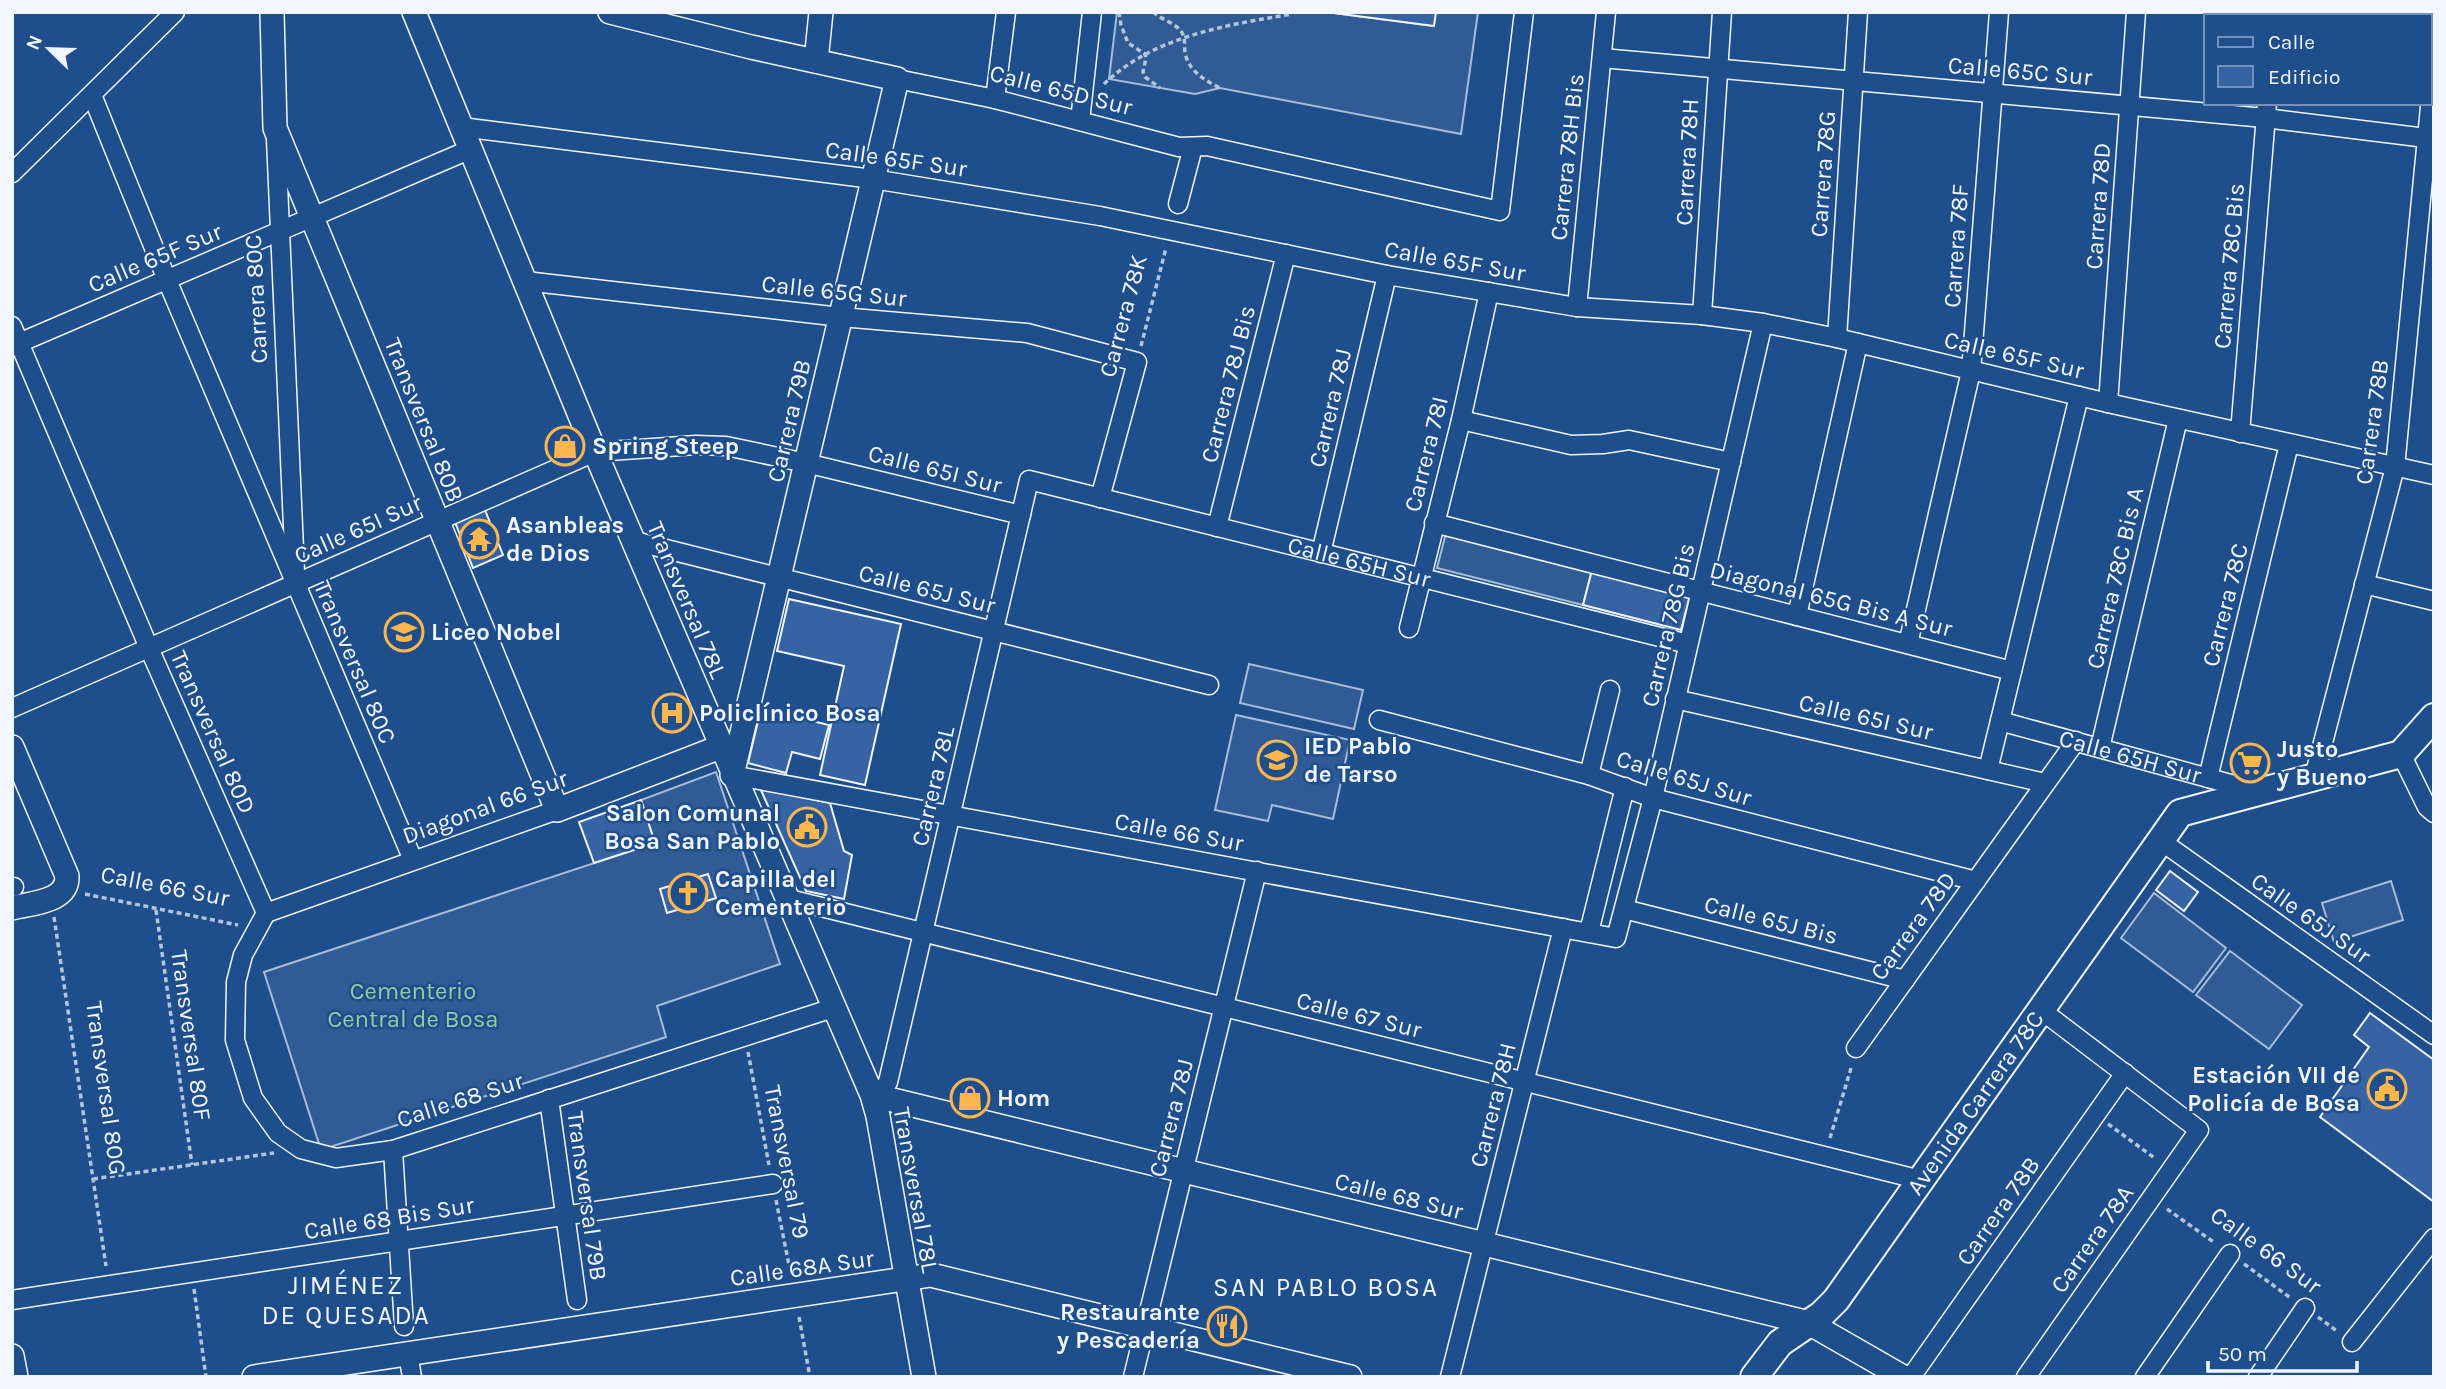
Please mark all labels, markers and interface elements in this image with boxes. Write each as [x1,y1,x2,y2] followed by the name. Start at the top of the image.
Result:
[14,14,84,84] north arrow
[2204,14,2432,105] legend
[2268,30,2315,54] text: Calle
[21,32,47,53] text: N
[1947,51,2094,91] street label: Calle 65C Sur
[987,59,1135,121] street label: Calle 65D Sur
[2268,65,2341,89] text: Edificio
[1544,72,1590,242] street label: Carrera 78H Bis
[1670,98,1704,226] street label: Carrera 78H
[1805,110,1841,238] street label: Carrera 78G
[823,135,969,183] street label: Calle 65F Sur
[2080,142,2116,270] street label: Carrera 78D
[2208,182,2250,350] street label: Carrera 78C Bis
[1938,183,1974,309] street label: Carrera 78F
[84,217,226,299] street label: Calle 65F Sur
[239,234,273,364] street label: Carrera 80C
[1382,235,1528,287] street label: Calle 65F Sur
[1093,251,1153,380] street label: Carrera 78K
[760,269,908,313] street label: Calle 65G Sur
[1195,302,1261,466] street label: Carrera 78J Bis
[1941,325,2087,385] street label: Calle 65F Sur
[378,334,470,506] street label: Transversal 80B
[1303,346,1357,470] street label: Carrera 78J
[761,357,817,485] street label: Carrera 79B
[2349,358,2395,486] street label: Carrera 78B
[1398,393,1454,515] street label: Carrera 78I
[544,425,586,467] shop icon: Spring Steep
[592,432,739,460] place label: Spring Steep
[865,439,1005,499] street label: Calle 65I Sur
[2080,484,2150,672] street label: Carrera 78C Bis A
[290,488,426,570] street label: Calle 65I Sur
[506,511,624,567] place label: Asanbleas de Dios
[641,517,733,683] street label: Transversal 78L
[458,518,500,560] temple icon: Asanbleas de Dios
[1285,531,1434,593] street label: Calle 65H Sur
[1636,540,1700,710] street label: Carrera 78G Bis
[2196,541,2254,669] street label: Carrera 78C
[1707,555,1956,643] street label: Diagonal 65G Bis A Sur
[856,559,999,620] street label: Calle 65J Sur
[308,576,402,748] street label: Transversal 80C
[383,611,425,653] school or university icon: Liceo Nobel
[431,618,561,646] place label: Liceo Nobel
[165,646,261,818] street label: Transversal 80D
[1796,688,1936,746] street label: Calle 65I Sur
[651,692,693,734] hospital icon: Policlínico Bosa
[699,699,881,727] place label: Policlínico Bosa
[906,722,961,849] street label: Carrera 78L
[2056,724,2205,789] street label: Calle 65H Sur
[1304,732,1412,788] place label: IED Pablo de Tarso
[2277,735,2367,791] place label: Justo y Bueno
[1256,739,1298,781] school or university icon: IED Pablo de Tarso
[2229,742,2271,784] supermarket icon: Justo y Bueno
[1613,744,1755,812] street label: Calle 65J Sur
[399,764,572,850] street label: Diagonal 66 Sur
[604,799,780,855] place label: Salon Comunal Bosa San Pablo
[786,806,828,848] public building icon: Salon Comunal Bosa San Pablo
[1112,807,1246,857] street label: Calle 66 Sur
[98,860,232,912] street label: Calle 66 Sur
[715,865,846,921] place label: Capilla del Cementerio
[1864,866,1962,986] street label: Carrera 78D
[2246,866,2377,970] street label: Calle 65J Sur
[667,872,709,914] church icon: Capilla del Cementerio
[1701,890,1841,950] street label: Calle 65J Bis
[165,948,217,1122] street label: Transversal 80F
[328,977,498,1033] park label: Cementerio Central de Bosa
[1294,986,1425,1044] street label: Calle 67 Sur
[80,999,132,1177] street label: Transversal 80G
[1901,1006,2050,1200] street label: Avenida Carrera 78C
[1464,1040,1522,1170] street label: Carrera 78H
[1143,1056,1199,1180] street label: Carrera 78J
[2187,1061,2360,1117] place label: Estación VII de Policía de Bosa
[393,1066,527,1134] street label: Calle 68 Sur
[2366,1068,2408,1110] public building icon: Estación VII de Policía de Bosa
[949,1077,991,1119] shop icon: Hom
[758,1083,816,1241] street label: Transversal 79
[997,1084,1050,1112] place label: Hom
[888,1105,944,1276] street label: Transversal 78L
[561,1110,613,1282] street label: Transversal 79B
[1950,1151,2046,1271] street label: Carrera 78B
[1332,1167,1466,1226] street label: Calle 68 Sur
[2045,1180,2139,1298] street label: Carrera 78A
[302,1191,476,1245] street label: Calle 68 Bis Sur
[2205,1200,2327,1300] street label: Calle 66 Sur
[728,1244,876,1292] street label: Calle 68A Sur
[261,1269,431,1331] district label: JIMÉNEZ DE QUESADA
[1213,1272,1439,1303] district label: SAN PABLO BOSA
[1057,1298,1200,1354] place label: Restaurante y Pescadería
[1206,1305,1248,1347] restaurant icon: Restaurante y Pescadería
[2208,1330,2357,1374] scale bar
[2218,1342,2267,1366] text: 50 m

